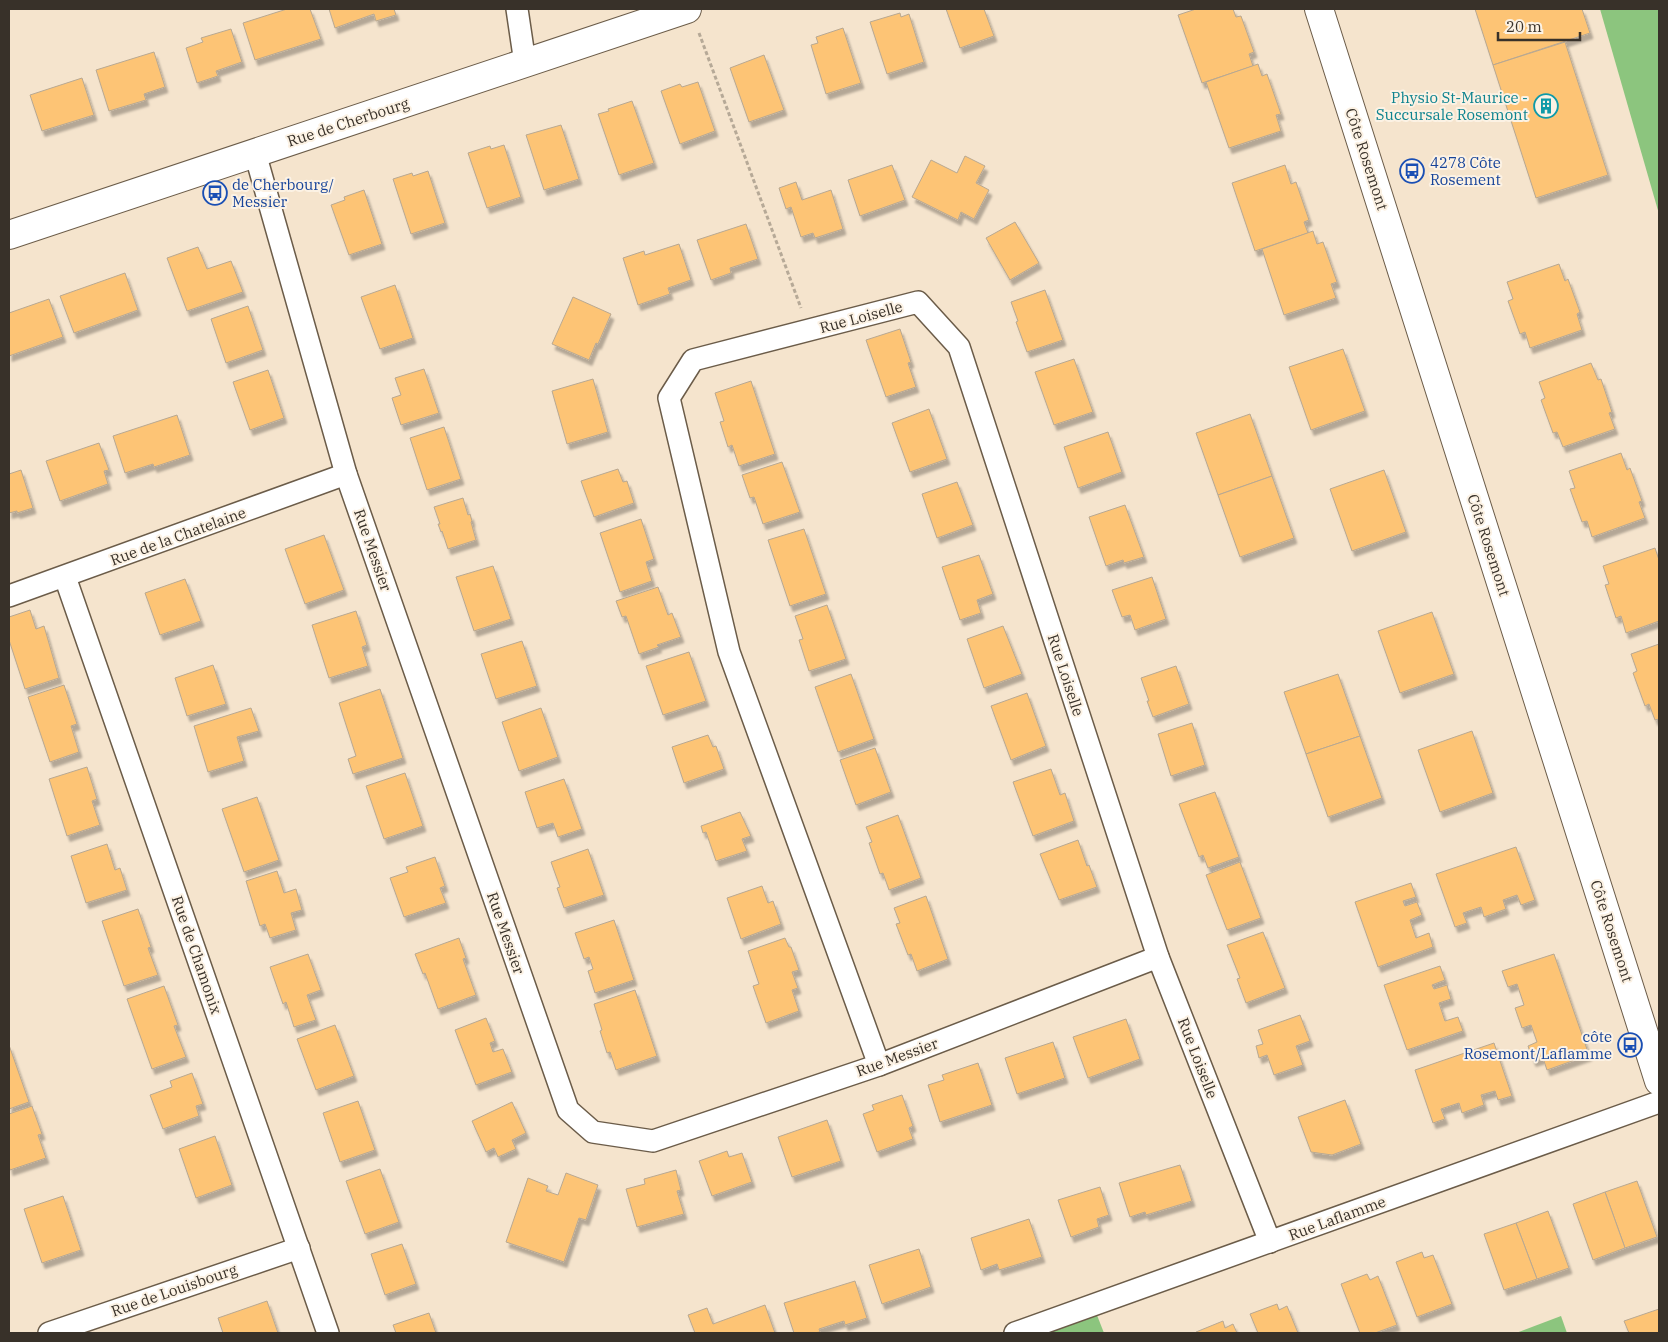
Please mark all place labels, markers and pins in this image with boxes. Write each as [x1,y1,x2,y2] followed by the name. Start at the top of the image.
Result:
[1376,88,1528,124] place label: Physio St-Maurice - Succursale Rosemont
[1533,93,1559,119] building icon: Physio St-Maurice - Succursale Rosemont
[1430,153,1501,189] place label: 4278 Côte Rosement
[1399,158,1425,184] bus stop icon: 4278 Côte Rosement
[232,175,334,211] place label: de Cherbourg/ Messier
[202,180,228,206] bus stop icon: de Cherbourg/ Messier
[1464,1027,1612,1063] place label: côte Rosemont/Laflamme
[1617,1032,1643,1058] bus stop icon: côte Rosemont/Laflamme

